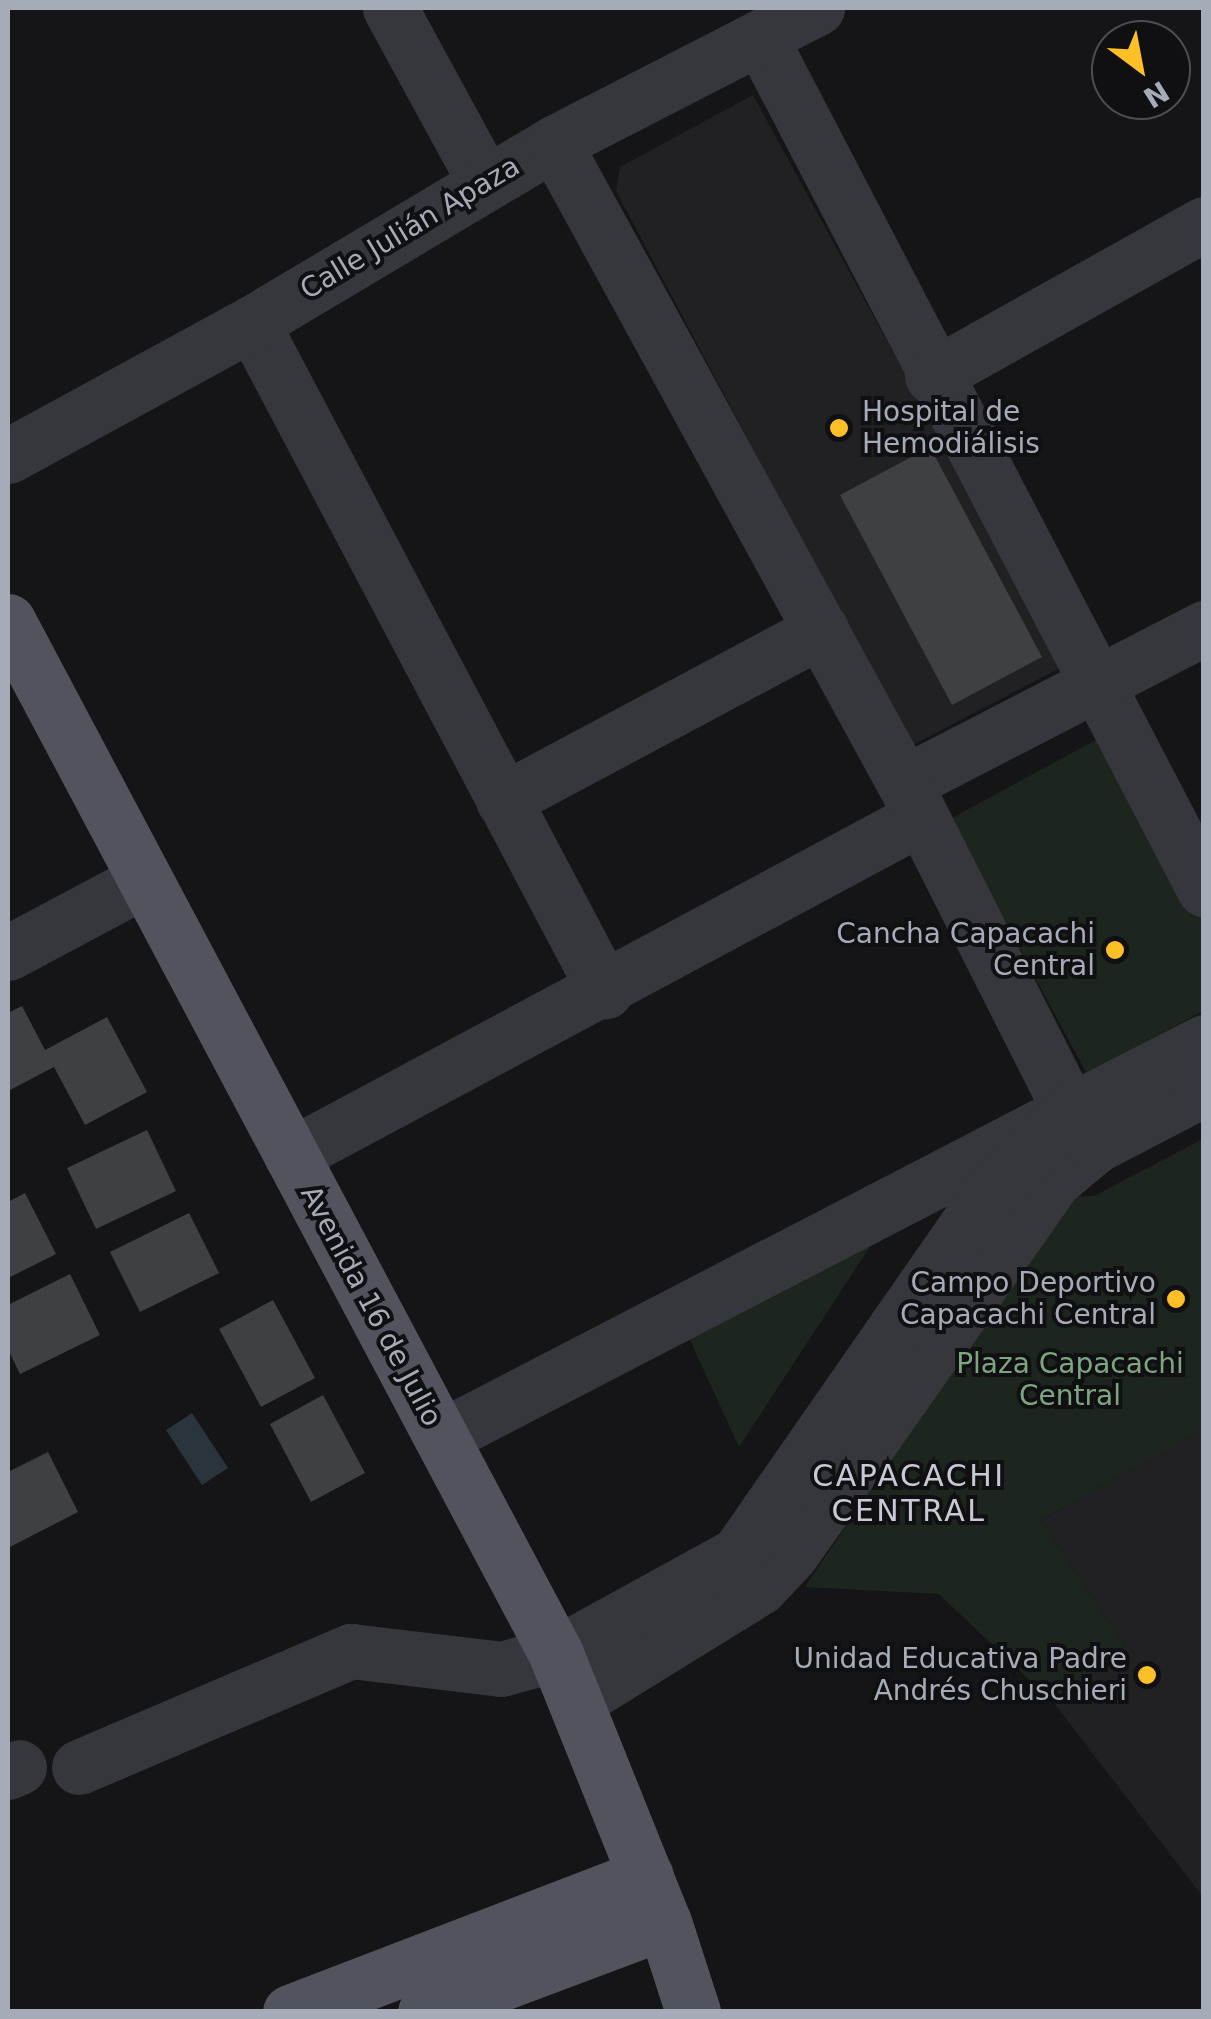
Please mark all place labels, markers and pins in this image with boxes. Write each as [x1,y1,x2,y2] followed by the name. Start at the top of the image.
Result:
[862,395,1040,461] place label: Hospital de Hemodiálisis
[826,415,852,441] marker: Hospital de Hemodiálisis
[836,917,1095,983] place label: Cancha Capacachi Central
[1104,939,1126,961] marker: Cancha Capacachi Central
[900,1266,1156,1332] place label: Campo Deportivo Capacachi Central
[1165,1288,1187,1310] marker: Campo Deportivo Capacachi Central
[794,1642,1127,1708] place label: Unidad Educativa Padre Andrés Chuschieri
[1136,1664,1158,1686] marker: Unidad Educativa Padre Andrés Chuschieri

